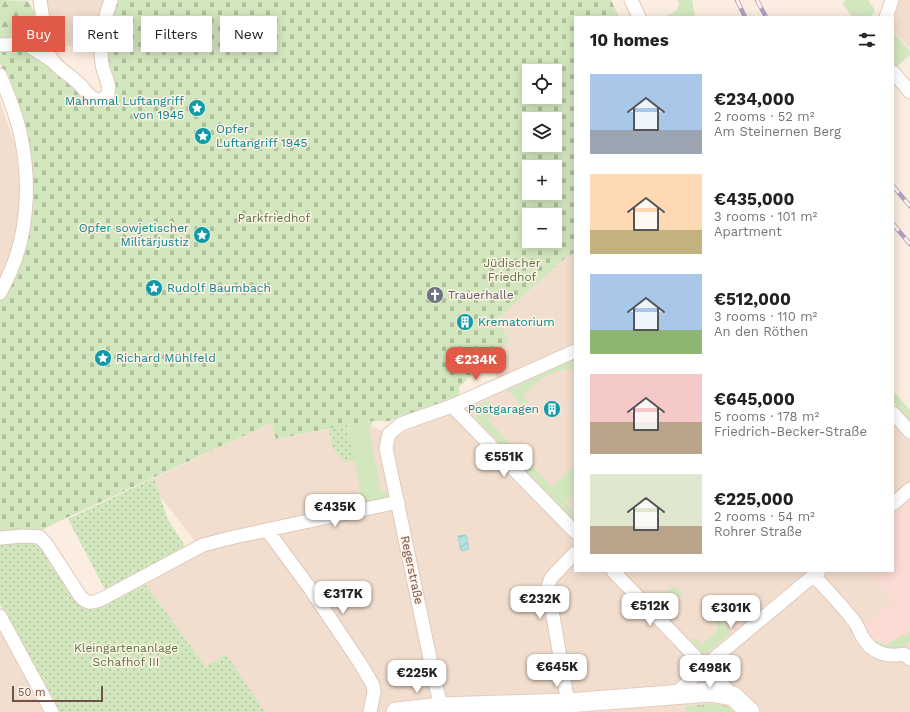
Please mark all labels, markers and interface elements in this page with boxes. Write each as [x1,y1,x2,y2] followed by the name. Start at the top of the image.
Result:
[12,16,65,52] chip: Buy
[73,16,133,52] chip: Rent
[141,16,212,52] chip: Filters
[220,16,277,52] chip: New
[856,29,878,51] icon: filters
[590,30,669,50] text: 10 homes
[522,64,562,248] map controls
[522,64,562,104] button: locate
[714,89,795,109] text: €234,000
[622,90,670,138] icon: home
[65,94,185,122] place label: Mahnmal Luftangriff von 1945
[187,98,207,118] place icon: Mahnmal Luftangriff von 1945
[714,109,814,124] text: 2 rooms · 52 m²
[522,112,562,152] button: layers
[216,122,308,150] place label: Opfer Luftangriff 1945
[714,124,841,139] text: Am Steinernen Berg
[193,126,213,146] place icon: Opfer Luftangriff 1945
[522,160,562,200] button: +
[714,189,795,209] text: €435,000
[622,190,670,238] icon: home
[522,208,562,248] button: −
[714,209,817,224] text: 3 rooms · 101 m²
[238,211,310,225] park label: Parkfriedhof
[79,221,189,249] place label: Opfer sowjetischer Militärjustiz
[714,224,782,239] text: Apartment
[192,225,212,245] place icon: Opfer sowjetischer Militärjustiz
[483,256,541,284] park label: Jüdischer Friedhof
[144,278,164,298] place icon: Rudolf Baumbach
[167,281,271,295] place label: Rudolf Baumbach
[425,285,445,305] church icon: Trauerhalle
[448,288,514,302] place label: Trauerhalle
[714,289,791,309] text: €512,000
[622,290,670,338] icon: home
[714,309,817,324] text: 3 rooms · 110 m²
[455,312,475,332] building icon: Krematorium
[478,315,555,329] place label: Krematorium
[714,324,808,339] text: An den Röthen
[448,347,504,381] pin: €234K
[93,348,113,368] place icon: Richard Mühlfeld
[116,351,216,365] place label: Richard Mühlfeld
[455,352,497,367] text: €234K
[714,389,795,409] text: €645,000
[622,390,670,438] icon: home
[542,399,562,419] building icon: Postgaragen
[468,402,539,416] place label: Postgaragen
[714,409,819,424] text: 5 rooms · 178 m²
[714,424,867,439] text: Friedrich-Becker-Straße
[476,444,532,478] pin: €551K
[485,449,523,464] text: €551K
[714,489,794,509] text: €225,000
[622,490,670,538] icon: home
[307,494,363,528] pin: €435K
[314,499,356,514] text: €435K
[714,509,815,524] text: 2 rooms · 54 m²
[714,524,802,539] text: Rohrer Straße
[398,534,426,606] street label: Regerstraße
[315,581,371,615] pin: €317K
[323,586,363,601] text: €317K
[512,586,568,620] pin: €232K
[519,591,561,606] text: €232K
[622,593,678,627] pin: €512K
[703,595,759,629] pin: €301K
[630,598,670,613] text: €512K
[711,600,751,615] text: €301K
[74,641,178,669] park label: Kleingartenanlage Schafhof III
[529,654,585,688] pin: €645K
[682,655,738,689] pin: €498K
[536,659,578,674] text: €645K
[389,660,445,694] pin: €225K
[689,660,731,675] text: €498K
[396,665,438,680] text: €225K
[12,684,103,703] scale bar
[18,686,45,699] text: 50 m

